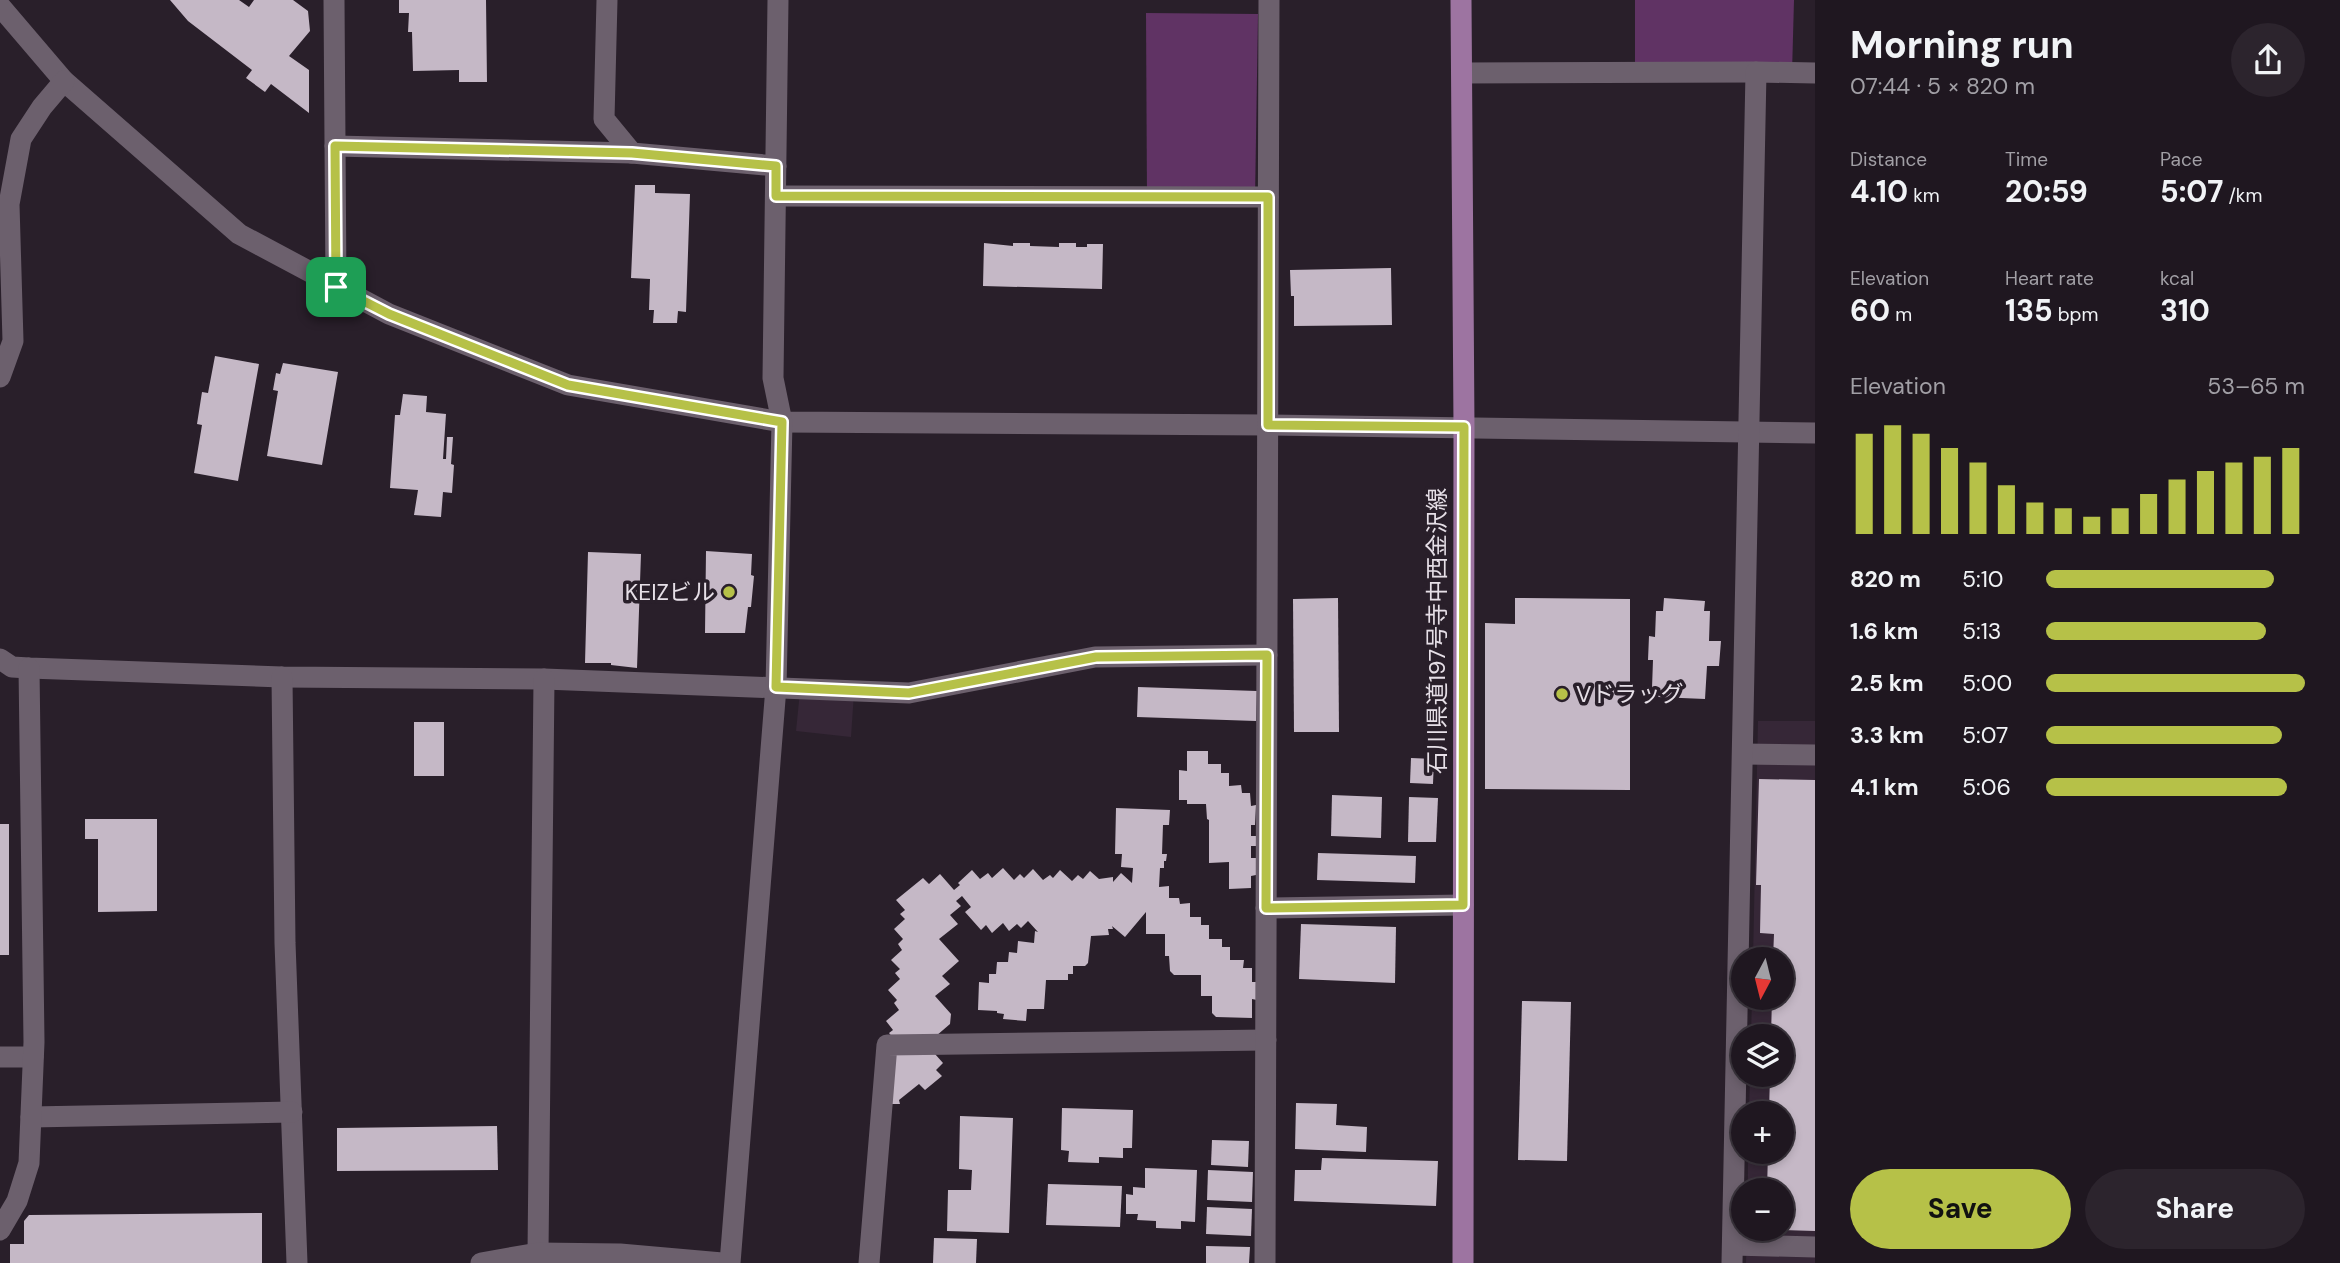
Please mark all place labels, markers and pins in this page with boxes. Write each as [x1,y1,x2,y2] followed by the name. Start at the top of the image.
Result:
[306,257,366,317] pin
[625,577,715,607] place label: KEIZビル
[721,584,737,600] marker: KEIZビル
[1576,679,1683,709] place label: Vドラッグ
[1554,686,1570,702] marker: Vドラッグ

